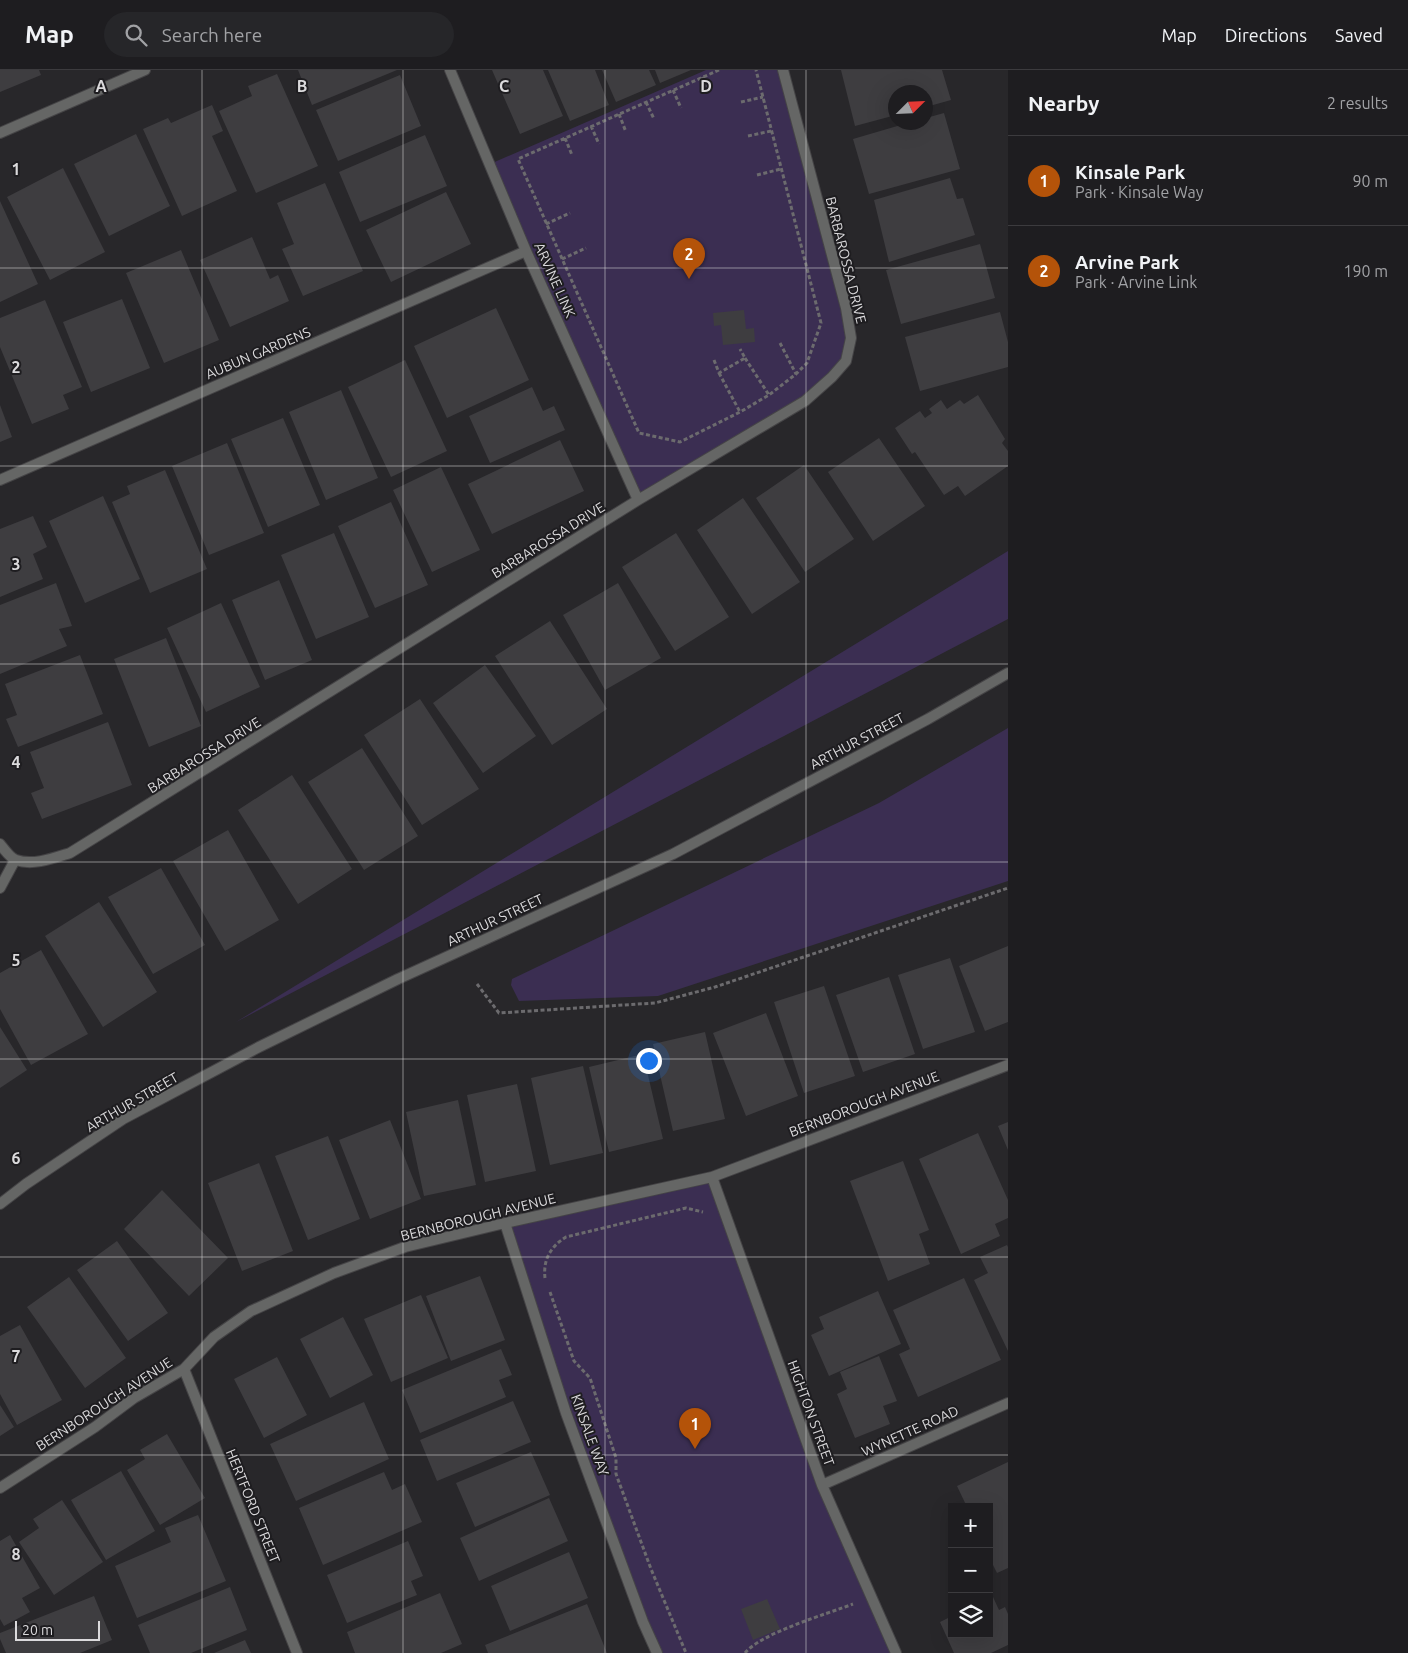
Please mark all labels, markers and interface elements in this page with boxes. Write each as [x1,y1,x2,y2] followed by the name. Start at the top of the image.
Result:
[104,12,454,57] search box
[25,21,74,48] text: Map
[122,21,150,49] icon: search
[162,24,262,46] text: Search here
[1161,25,1197,45] text: Map
[1225,25,1307,45] text: Directions
[1335,25,1383,45] text: Saved
[95,77,107,95] text: A
[297,77,307,95] text: B
[499,77,509,95] text: C
[700,77,712,95] text: D
[888,85,933,130] north arrow
[1028,91,1099,115] text: Nearby
[1327,94,1388,112] text: 2 results
[11,160,21,178] text: 1
[1075,161,1185,183] text: Kinsale Park
[1039,172,1049,190] text: 1
[1352,172,1388,190] text: 90 m
[1075,183,1203,201] text: Park · Kinsale Way
[822,195,870,325] street label: BARBAROSSA DRIVE
[673,238,705,279] pin: 2
[531,240,579,320] street label: ARVINE LINK
[1075,251,1179,273] text: Arvine Park
[1039,262,1049,280] text: 2
[1343,262,1388,280] text: 190 m
[1075,273,1197,291] text: Park · Arvine Link
[203,324,313,382] street label: AUBUN GARDENS
[11,358,21,376] text: 2
[489,499,608,581] street label: BARBAROSSA DRIVE
[11,555,21,573] text: 3
[807,709,907,773] street label: ARTHUR STREET
[145,714,264,796] street label: BARBAROSSA DRIVE
[11,753,21,771] text: 4
[444,891,546,949] street label: ARTHUR STREET
[11,951,21,969] text: 5
[636,1048,662,1074] your location
[787,1068,941,1140] street label: BERNBOROUGH AVENUE
[83,1069,181,1135] street label: ARTHUR STREET
[11,1149,21,1167] text: 6
[399,1190,557,1244] street label: BERNBOROUGH AVENUE
[11,1347,21,1365] text: 7
[33,1354,175,1454] street label: BERNBOROUGH AVENUE
[784,1358,838,1468] street label: HIGHTON STREET
[568,1392,612,1478] street label: KINSALE WAY
[859,1402,961,1460] street label: WYNETTE ROAD
[679,1408,711,1449] pin: 1
[223,1447,283,1566] street label: HERTFORD STREET
[948,1503,993,1638] map controls
[948,1503,993,1548] button: +
[11,1545,21,1563] text: 8
[948,1548,993,1593] button: −
[948,1593,993,1638] button: layers
[15,1618,100,1641] scale bar
[22,1622,53,1638] text: 20 m

